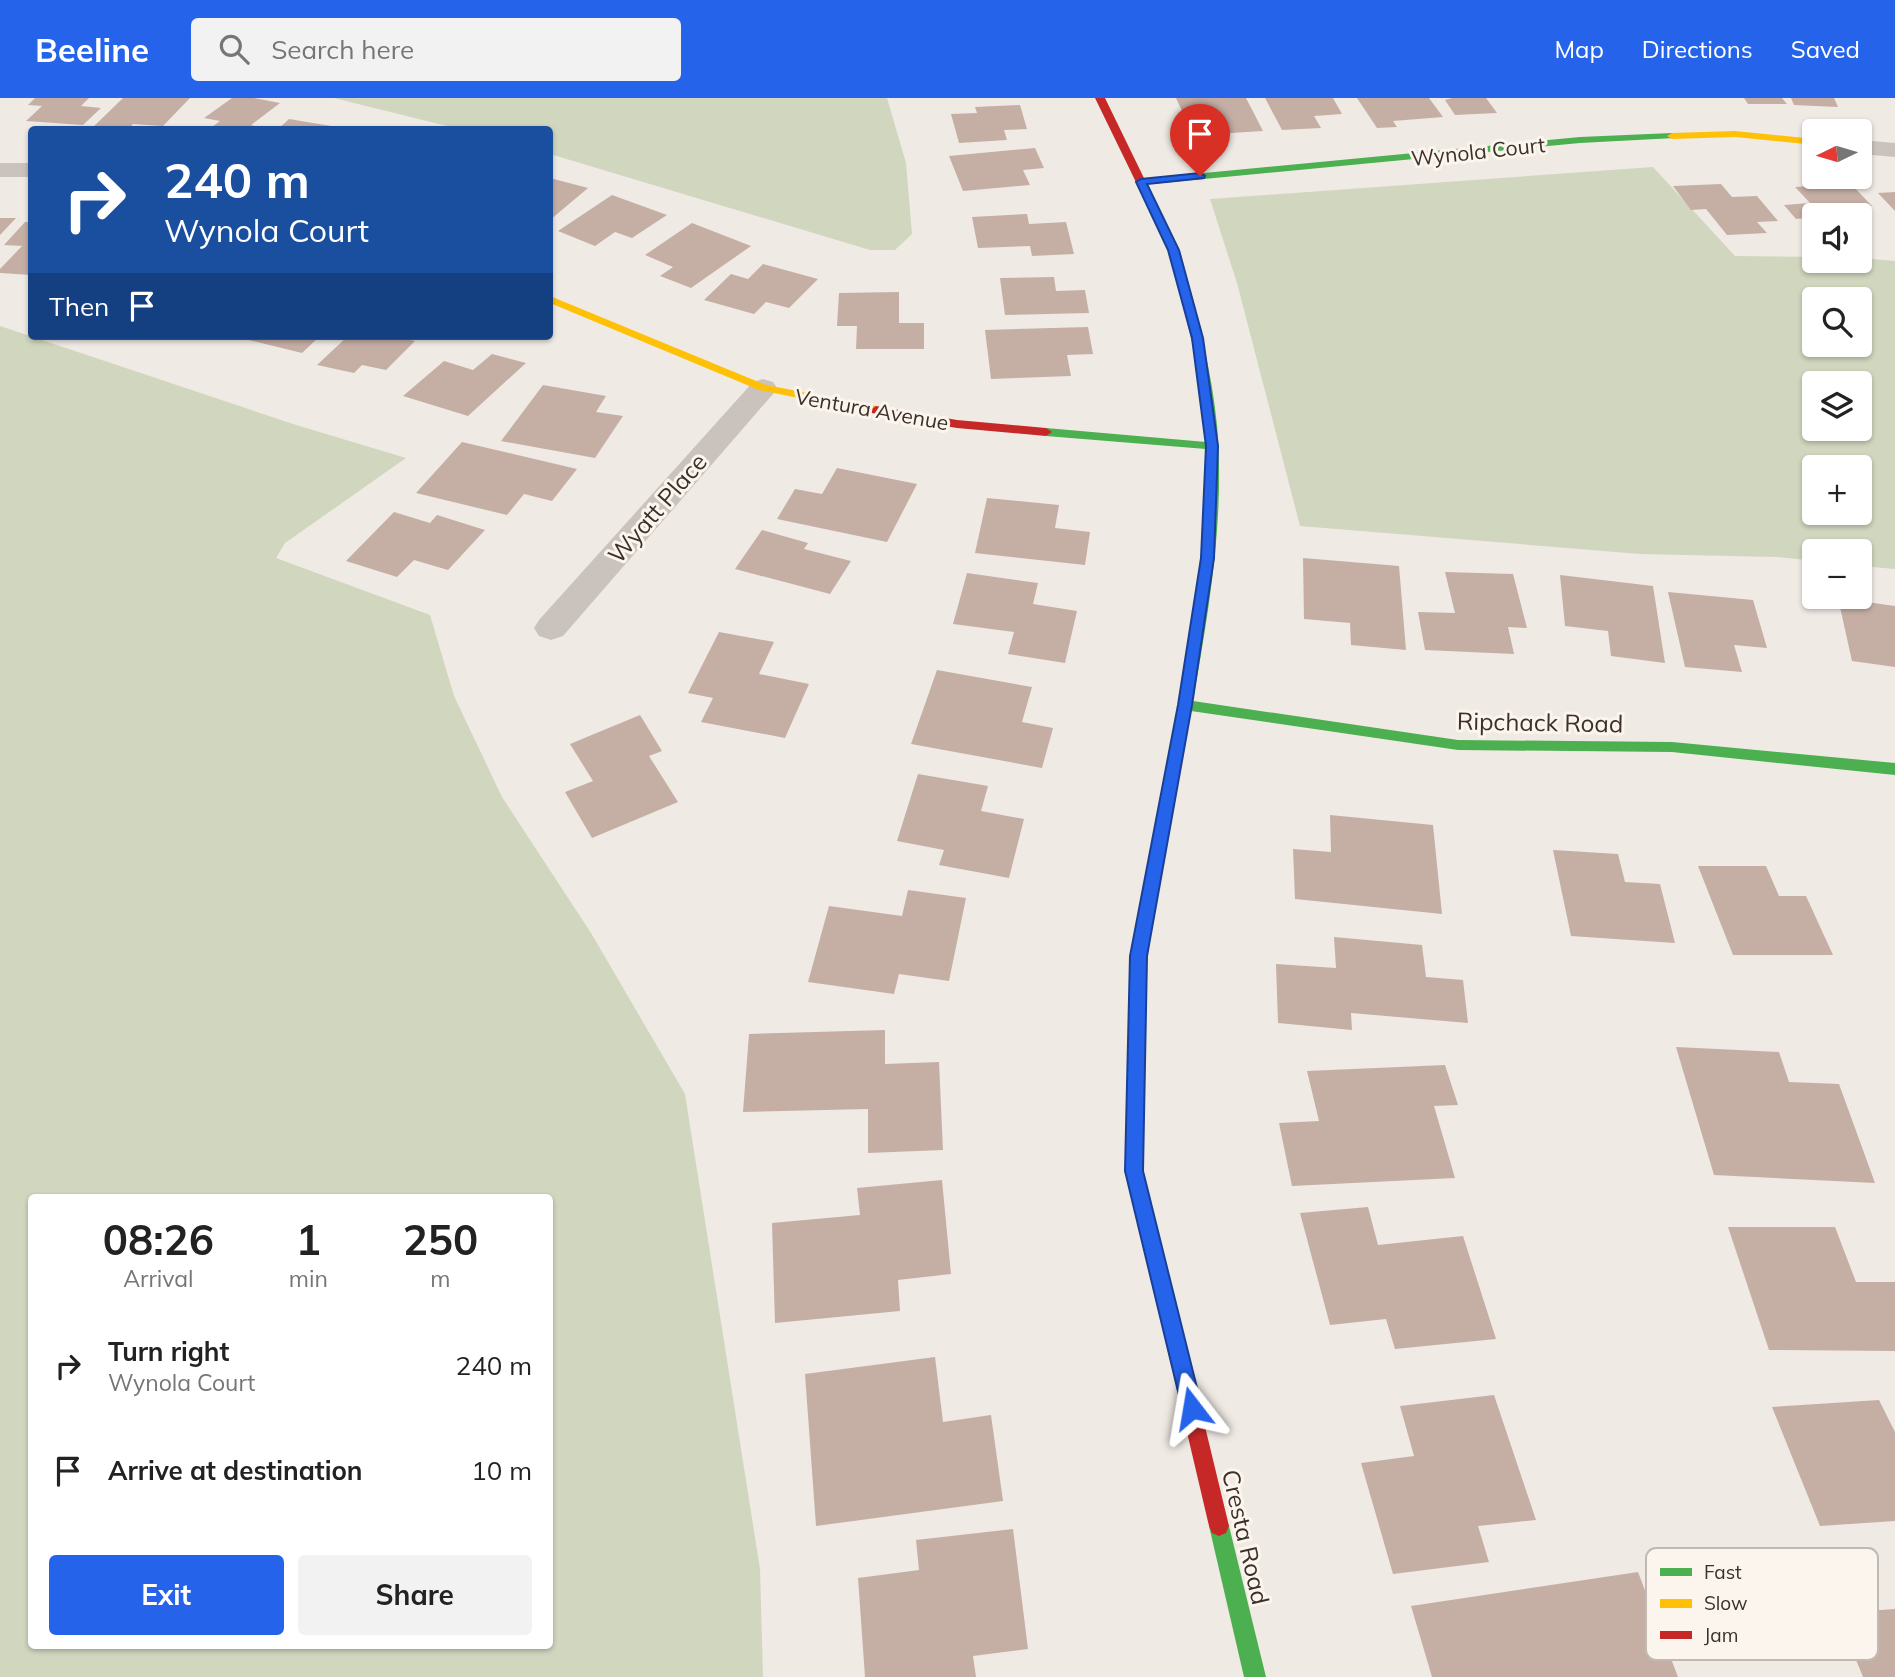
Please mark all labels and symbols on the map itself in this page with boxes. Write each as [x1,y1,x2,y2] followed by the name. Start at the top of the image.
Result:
[1170,104,1230,176] pin
[1802,119,1872,189] north arrow
[1410,131,1546,171] street label: Wynola Court
[793,383,951,435] street label: Ventura Avenue
[601,447,713,569] street label: Wyatt Place
[1457,706,1623,738] street label: Ripchack Road
[1155,1371,1229,1445] position arrow
[1216,1467,1276,1607] street label: Cresta Road
[1646,1548,1878,1660] legend
[1704,1560,1742,1584] text: Fast
[1704,1591,1748,1615] text: Slow
[1704,1623,1738,1647] text: Jam

